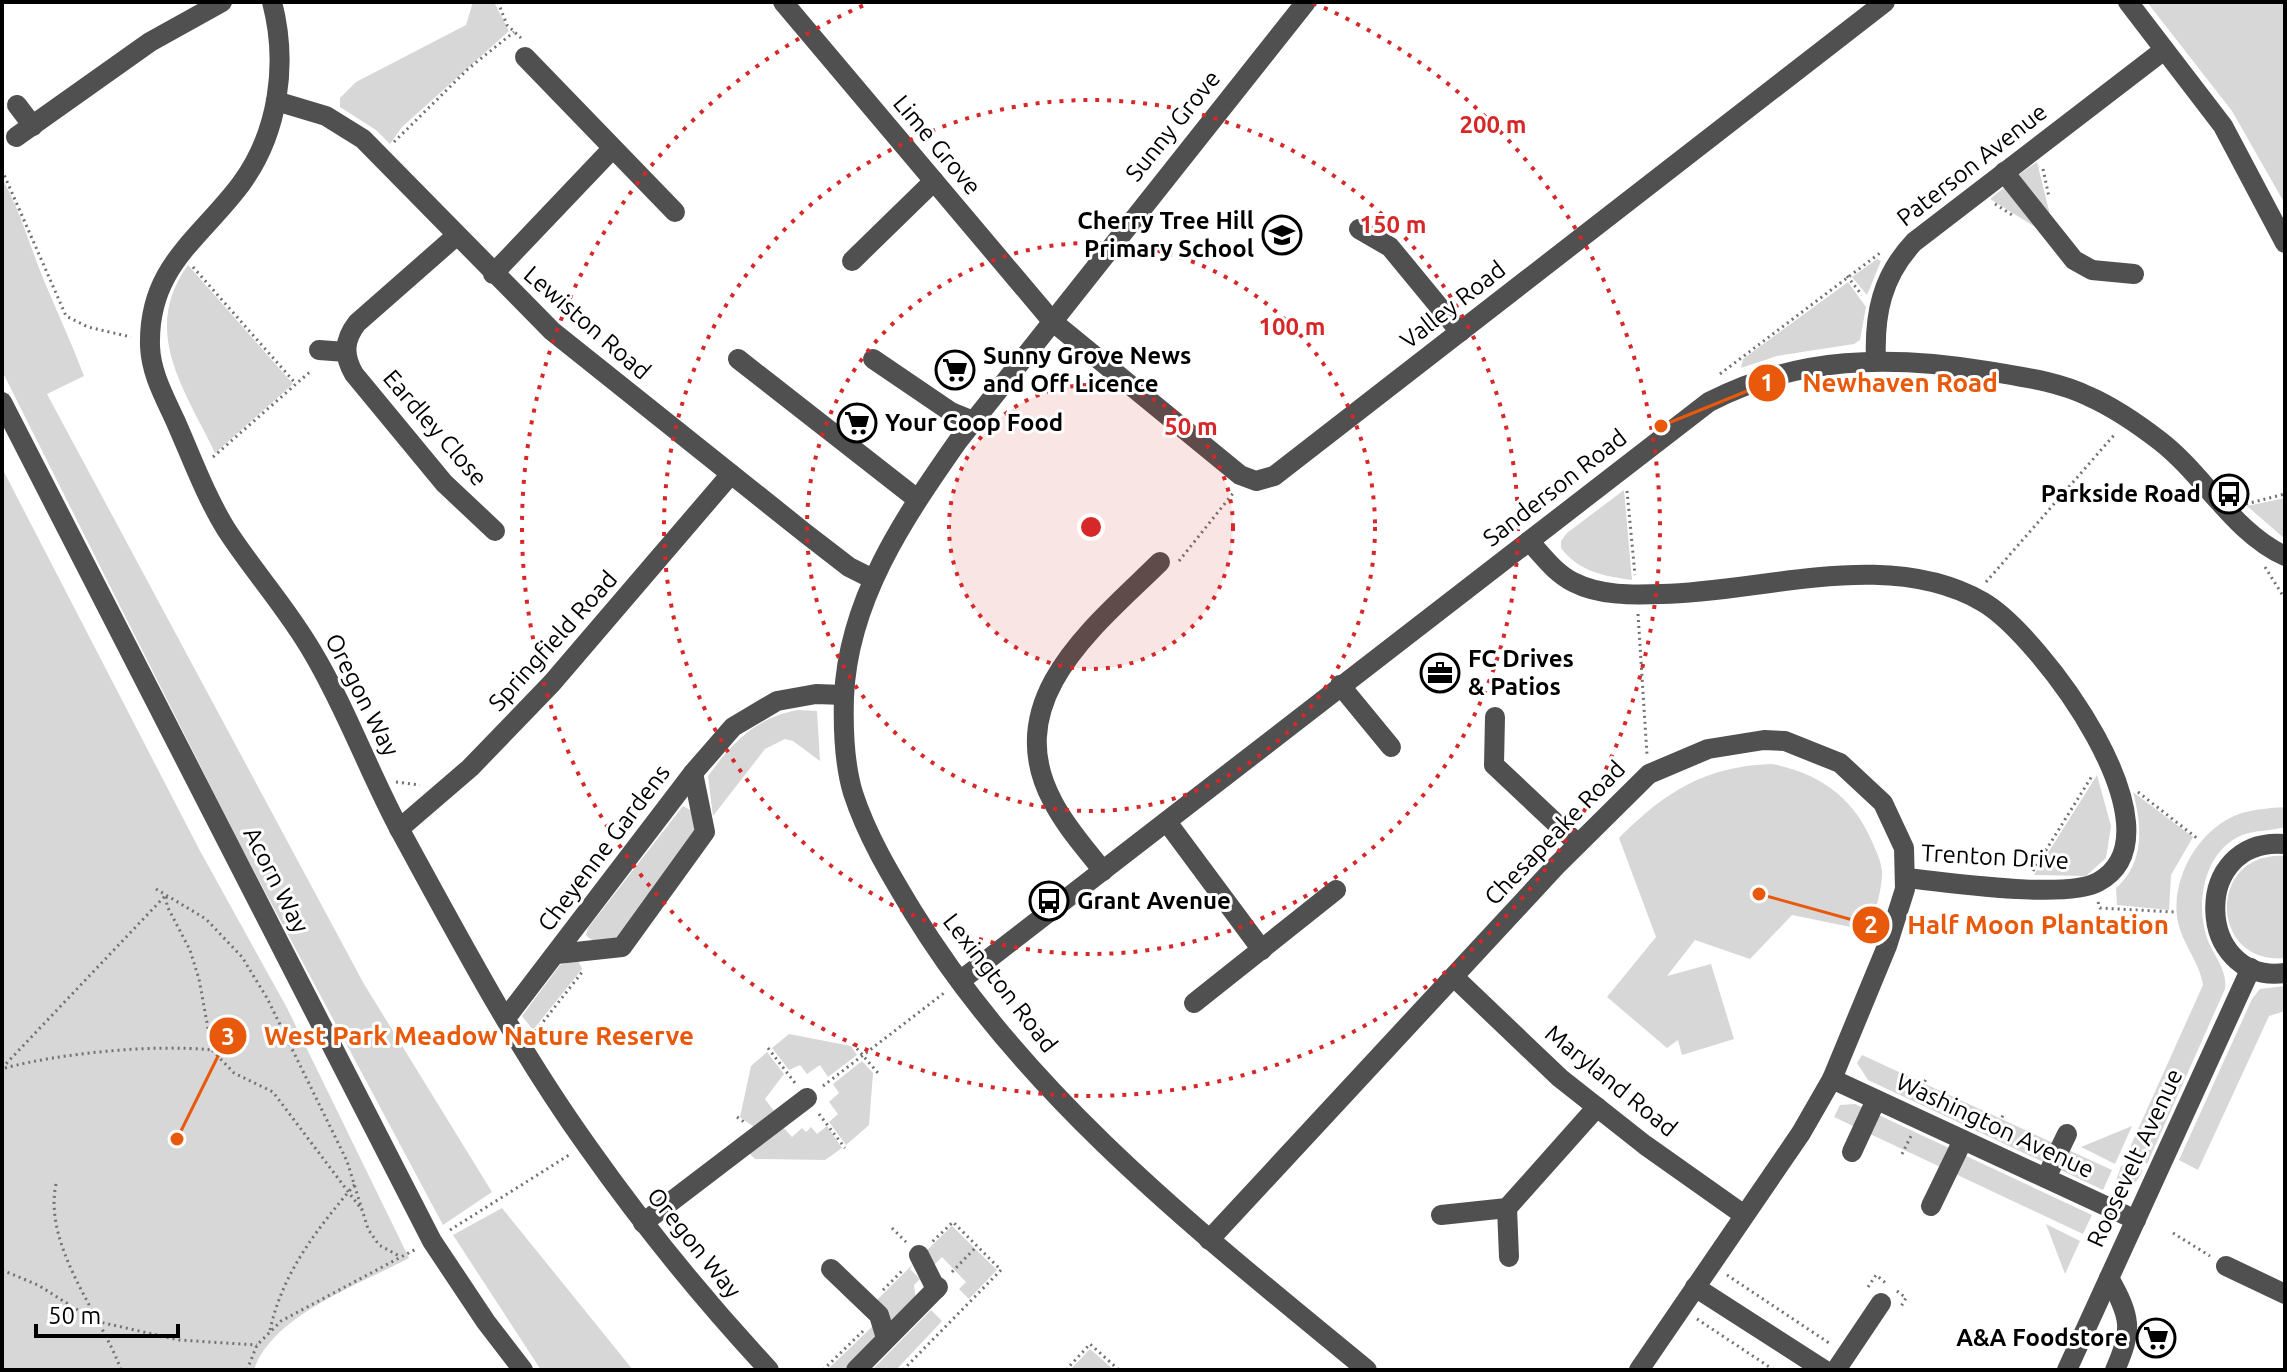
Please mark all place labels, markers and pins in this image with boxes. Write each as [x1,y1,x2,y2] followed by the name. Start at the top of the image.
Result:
[1077,207,1254,262] place label: Cherry Tree Hill Primary School
[1261,214,1303,256] school or university icon: Cherry Tree Hill Primary School
[983,342,1191,397] place label: Sunny Grove News and Off Licence
[934,349,976,391] supermarket icon: Sunny Grove News and Off Licence
[1747,358,2014,408] callout: Newhaven Road
[836,402,878,444] supermarket icon: Your Coop Food
[885,409,1063,436] place label: Your Coop Food
[2208,473,2250,515] bus stop icon: Parkside Road
[2041,480,2201,507] place label: Parkside Road
[1077,513,1105,541] centre of rings
[1468,645,1574,700] place label: FC Drives & Patios
[1419,652,1461,694] office icon: FC Drives & Patios
[1028,880,1070,922] bus stop icon: Grant Avenue
[1077,887,1231,914] place label: Grant Avenue
[1851,900,2185,950] callout: Half Moon Plantation
[208,1011,710,1061] callout: West Park Meadow Nature Reserve
[2135,1317,2177,1359] supermarket icon: A&A Foodstore
[1956,1324,2128,1351] place label: A&A Foodstore

